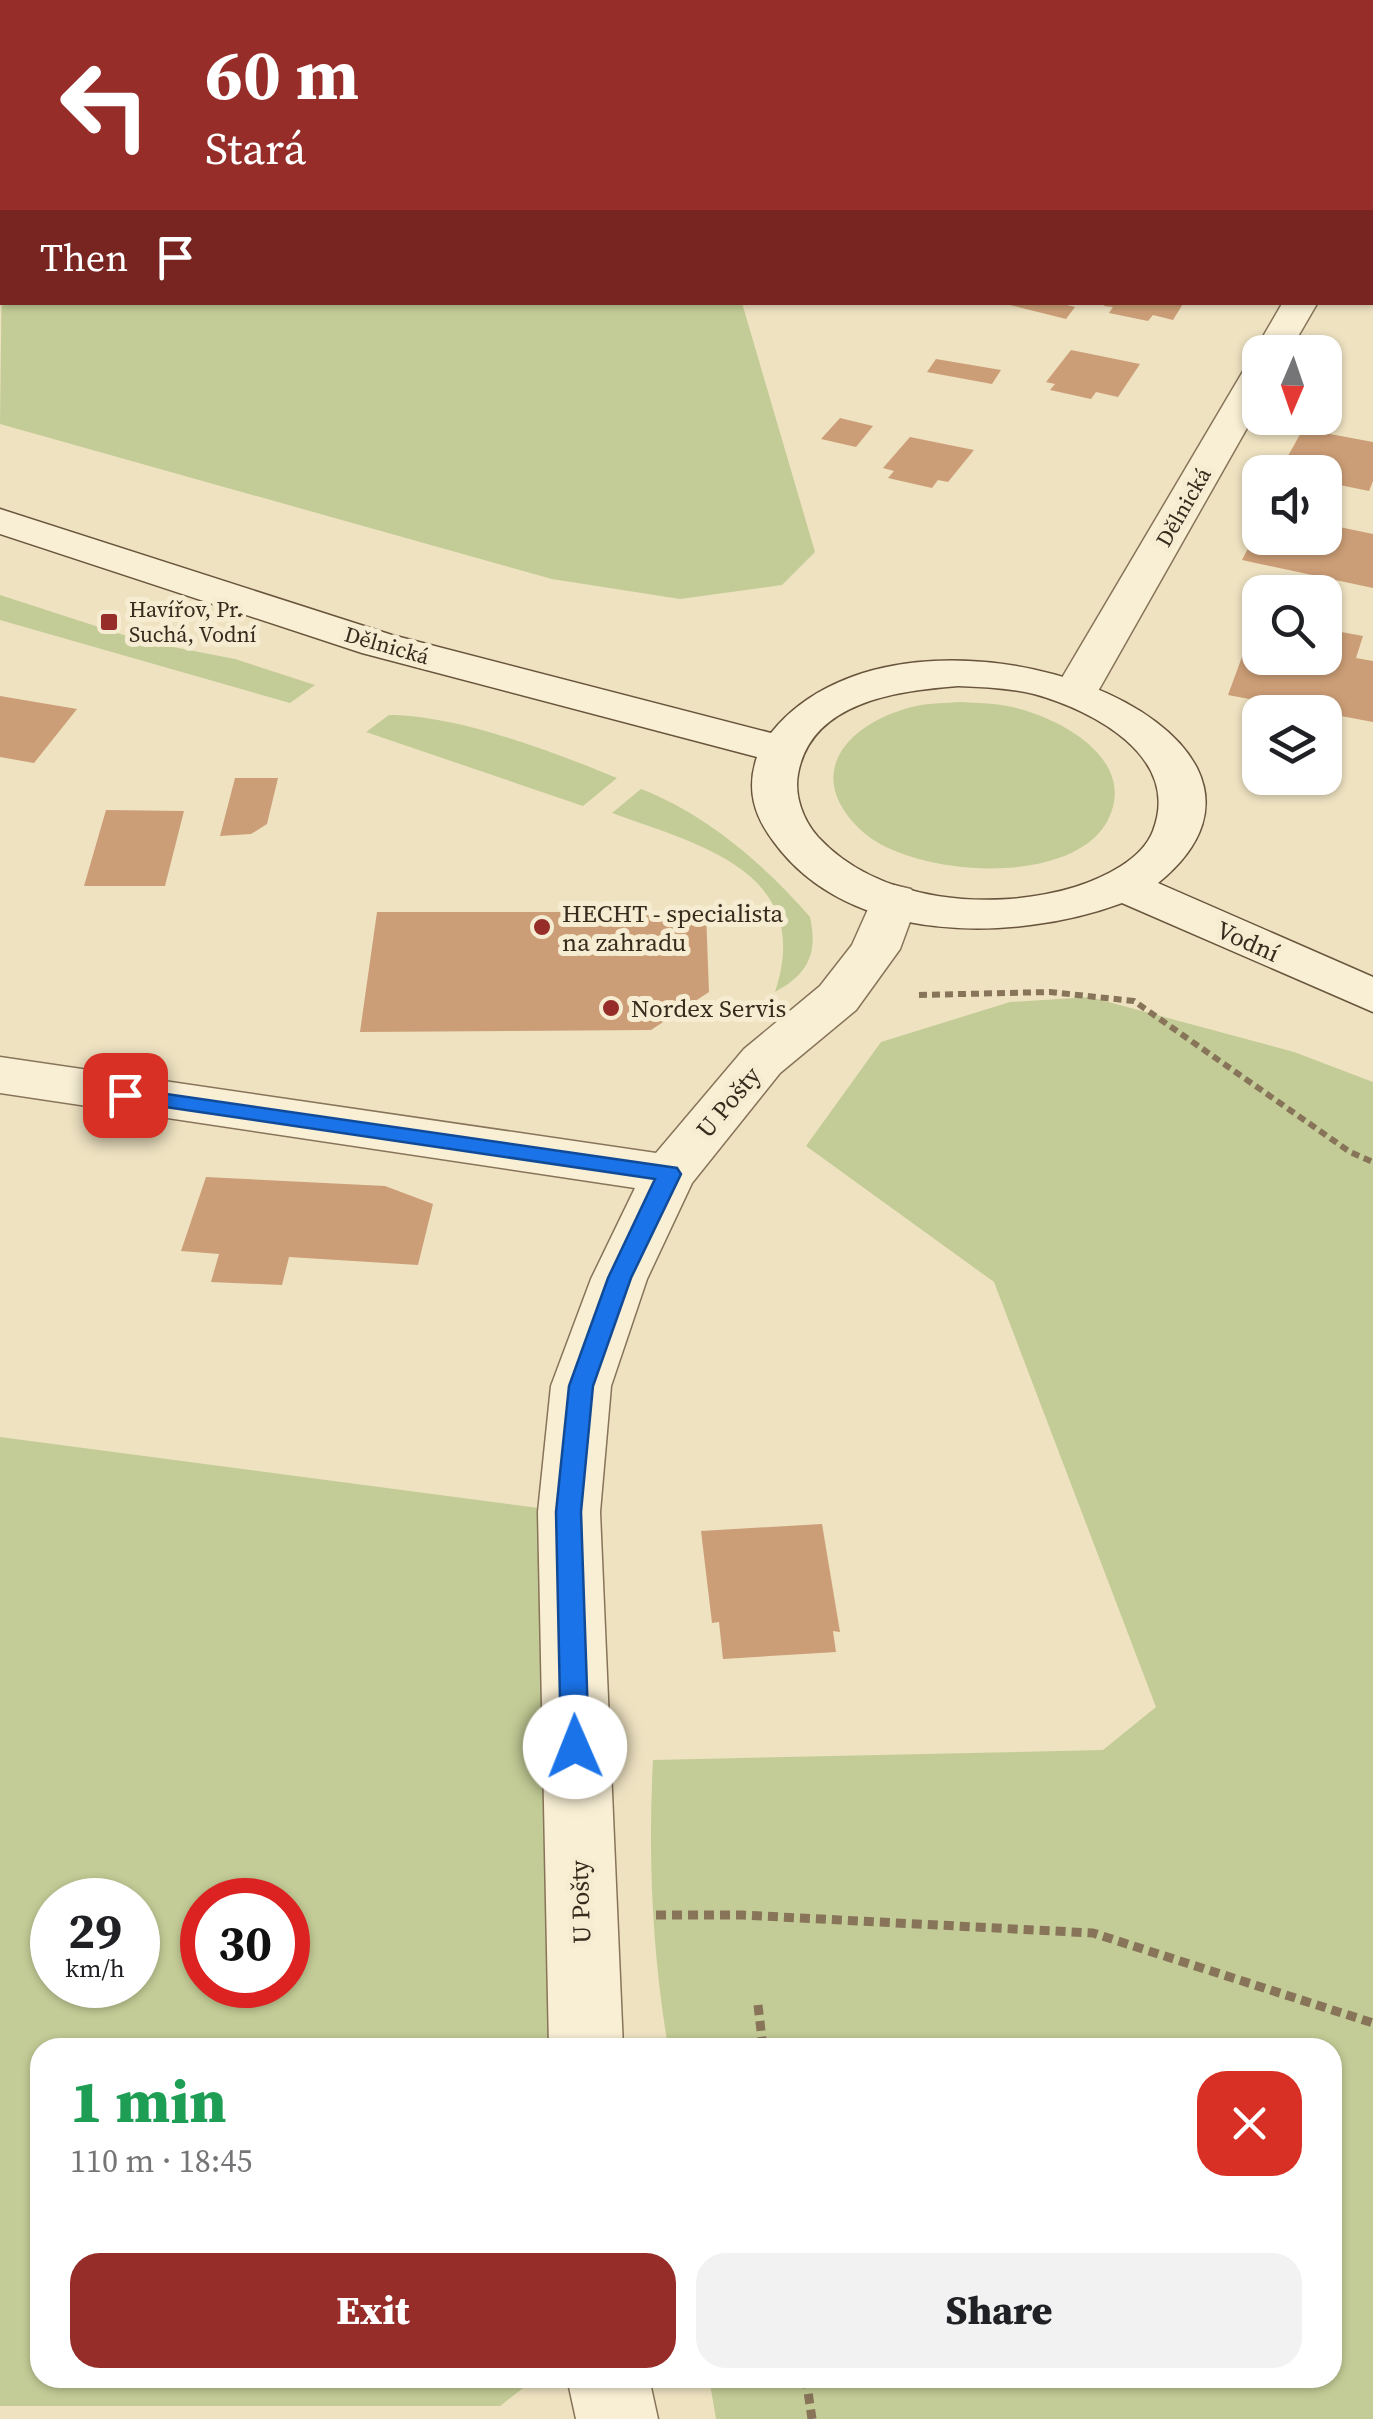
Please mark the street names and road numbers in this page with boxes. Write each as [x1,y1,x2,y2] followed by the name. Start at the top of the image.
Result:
[1148,461,1218,552] street label: Dělnická
[341,619,434,672] street label: Dělnická
[1211,912,1285,970] street label: Vodní
[688,1059,768,1145] street label: U Pošty
[562,1859,598,1944] street label: U Pošty

